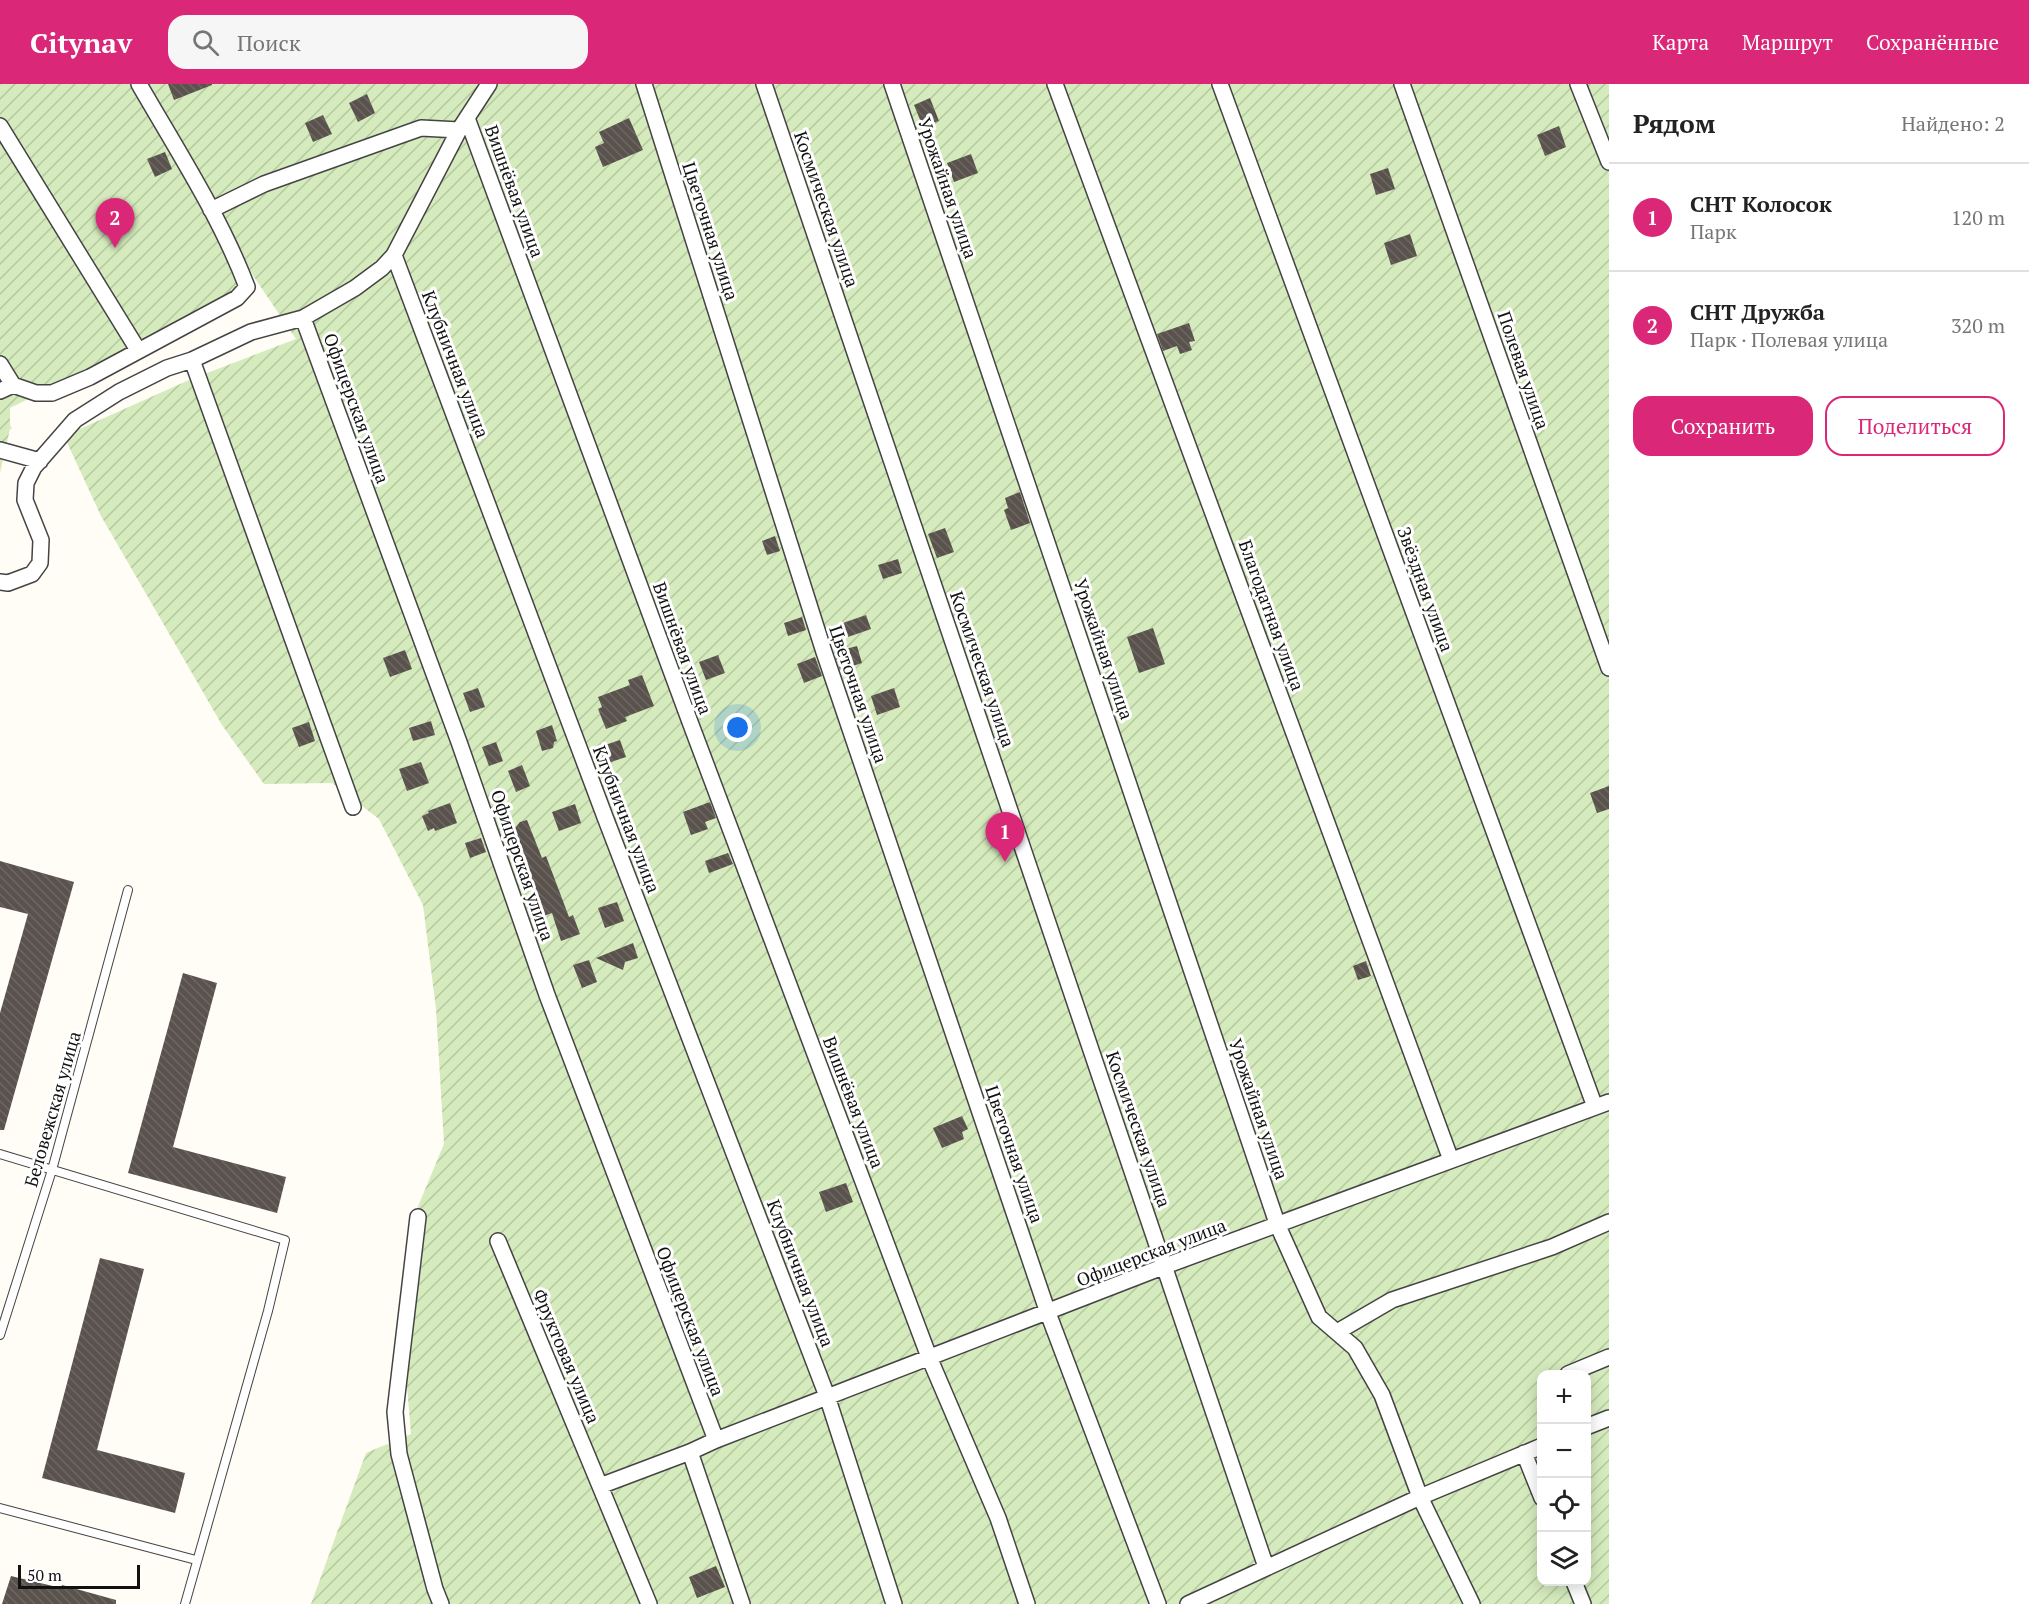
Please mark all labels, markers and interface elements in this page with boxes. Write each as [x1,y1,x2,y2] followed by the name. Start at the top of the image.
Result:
[168,15,588,69] search box
[30,24,132,61] text: Citynav
[189,26,222,59] icon: search
[237,28,301,57] text: Поиск
[1652,28,1709,56] text: Карта
[1742,28,1833,56] text: Маршрут
[1866,28,1999,56] text: Сохранённые
[1633,106,1716,140] text: Рядом
[1901,110,2005,137] text: Найдено: 2
[913,114,983,262] street label: Урожайная улица
[480,121,550,261] street label: Вишнёвая улица
[789,128,865,290] street label: Космическая улица
[677,159,745,303] street label: Цветочная улица
[1690,189,1832,218] text: СНТ Колосок
[96,198,134,248] pin: 2
[1647,204,1658,231] text: 1
[1951,204,2005,231] text: 120 m
[1690,218,1737,245] text: Парк
[417,287,495,441] street label: Клубничная улица
[1690,297,1825,326] text: СНТ Дружба
[1493,308,1555,432] street label: Полевая улица
[1647,312,1658,339] text: 2
[1951,312,2005,339] text: 320 m
[1690,326,1888,353] text: Парк · Полевая улица
[319,329,395,487] street label: Офицерская улица
[1633,396,1813,456] button: Сохранить
[1825,396,2005,456] button: Поделиться
[1392,523,1460,655] street label: Звёздная улица
[1234,536,1310,694] street label: Благодатная улица
[1069,575,1139,723] street label: Урожайная улица
[648,578,718,718] street label: Вишнёвая улица
[945,588,1021,750] street label: Космическая улица
[824,622,894,766] street label: Цветочная улица
[723,713,752,742] your location
[588,742,666,896] street label: Клубничная улица
[486,786,560,944] street label: Офицерская улица
[986,812,1024,862] pin: 1
[18,1028,86,1190] street label: Беловежская улица
[818,1033,890,1171] street label: Вишнёвая улица
[1224,1035,1294,1183] street label: Урожайная улица
[1101,1048,1177,1210] street label: Космическая улица
[980,1082,1050,1226] street label: Цветочная улица
[762,1196,840,1350] street label: Клубничная улица
[1073,1212,1229,1292] street label: Офицерская улица
[651,1243,731,1399] street label: Офицерская улица
[528,1285,606,1427] street label: Фруктовая улица
[1537,1370,1591,1586] map controls
[1537,1370,1591,1424] button: +
[1537,1424,1591,1478] button: −
[1537,1478,1591,1532] button: locate
[1537,1532,1591,1586] button: layers
[18,1562,140,1590] scale bar
[27,1564,62,1586] text: 50 m

